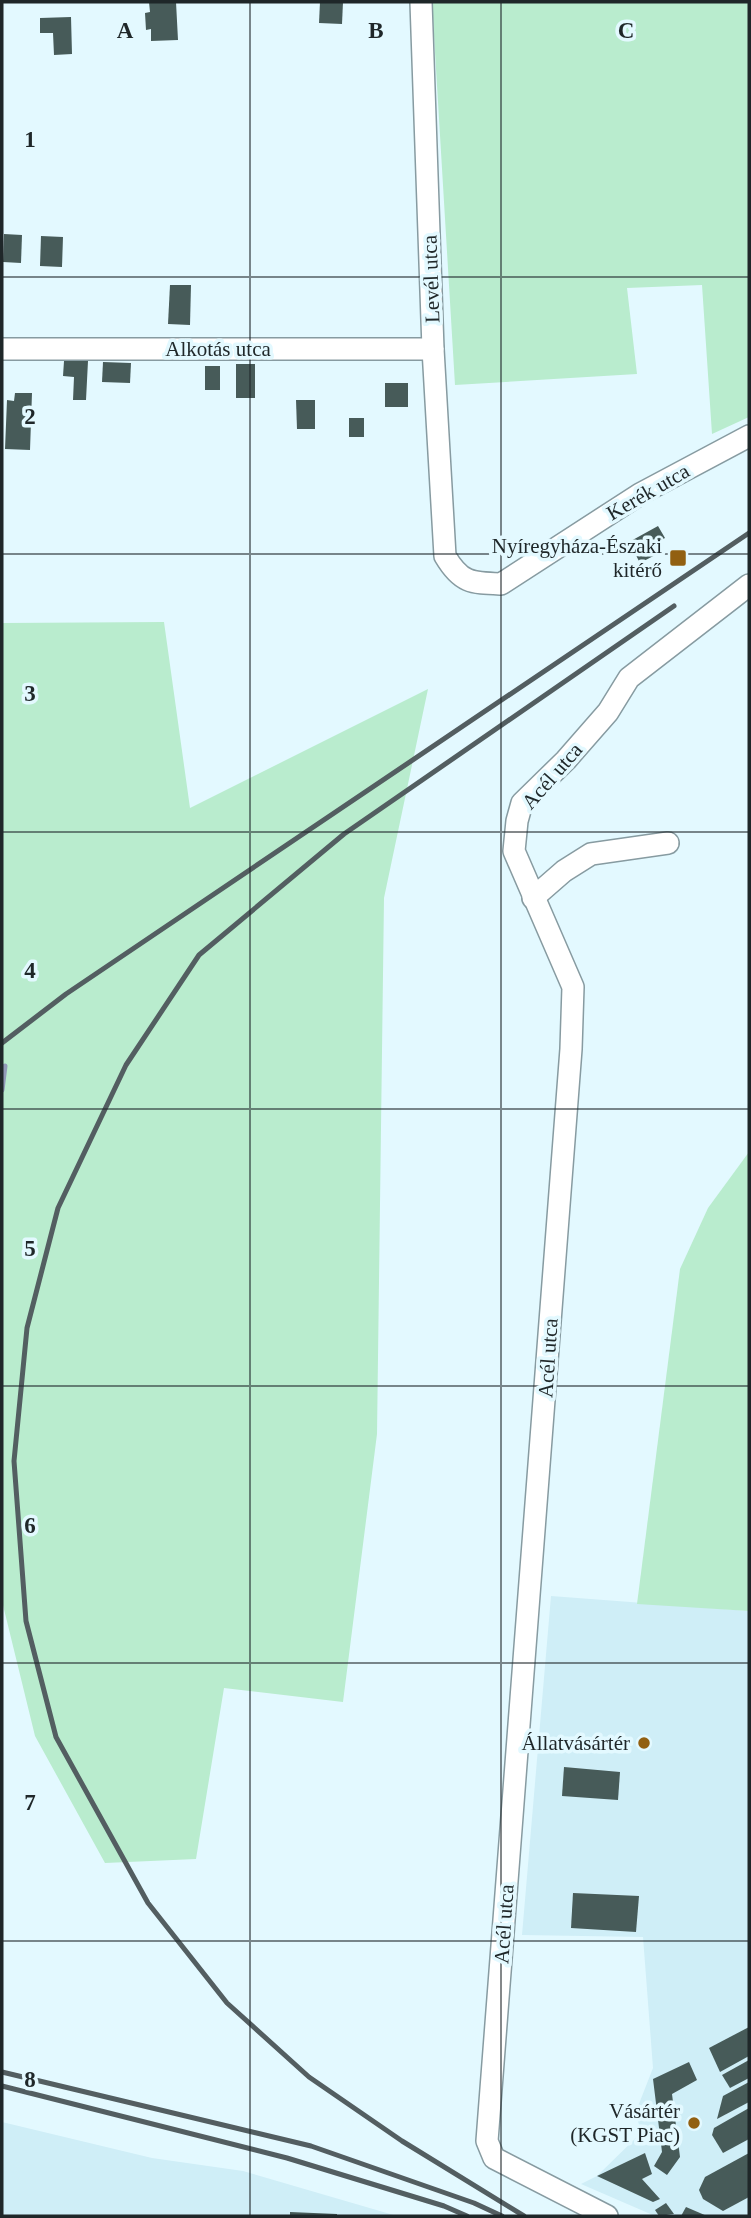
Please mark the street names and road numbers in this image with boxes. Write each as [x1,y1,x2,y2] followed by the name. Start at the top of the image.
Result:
[417,234,445,323] street label: Levél utca
[165,337,271,361] street label: Alkotás utca
[602,458,694,525] street label: Kerék utca
[517,737,588,814] street label: Acél utca
[533,1317,563,1399] street label: Acél utca
[489,1883,519,1965] street label: Acél utca

